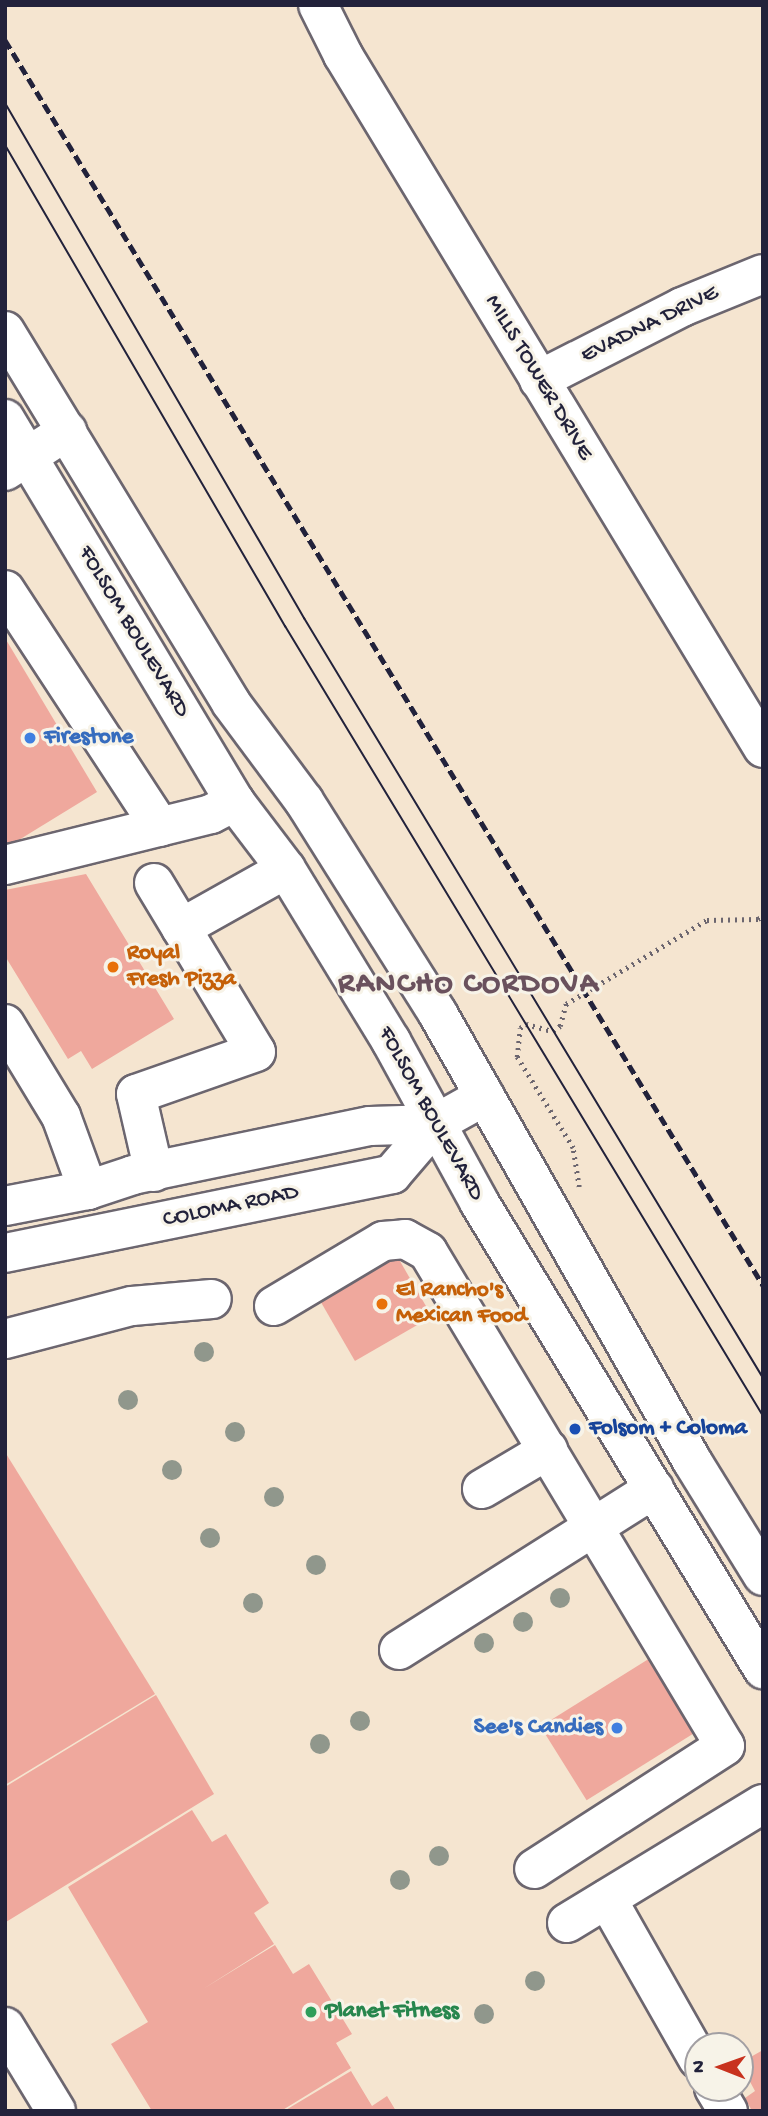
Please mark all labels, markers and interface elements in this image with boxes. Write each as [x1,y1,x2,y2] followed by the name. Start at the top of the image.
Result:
[577,280,723,370] street label: EVADNA DRIVE
[478,290,598,466] street label: MILLS TOWER DRIVE
[71,541,195,723] street label: FOLSOM BOULEVARD
[44,724,133,752] place label: Firestone
[22,730,38,746] marker: Firestone
[127,940,236,994] place label: Royal Fresh Pizza
[105,959,121,975] marker: Royal Fresh Pizza
[340,968,598,1004] district label: RANCHO CORDOVA
[371,1022,489,1206] street label: FOLSOM BOULEVARD
[161,1179,301,1235] street label: COLOMA ROAD
[396,1277,527,1331] place label: El Rancho's Mexican Food
[374,1296,390,1312] marker: El Rancho's Mexican Food
[589,1415,747,1443] place label: Folsom + Coloma
[567,1421,583,1437] marker: Folsom + Coloma
[474,1714,603,1742] place label: See's Candies
[609,1720,625,1736] marker: See's Candies
[325,1998,459,2026] place label: Planet Fitness
[303,2004,319,2020] marker: Planet Fitness
[684,2032,754,2102] north arrow
[688,2060,711,2073] text: N

